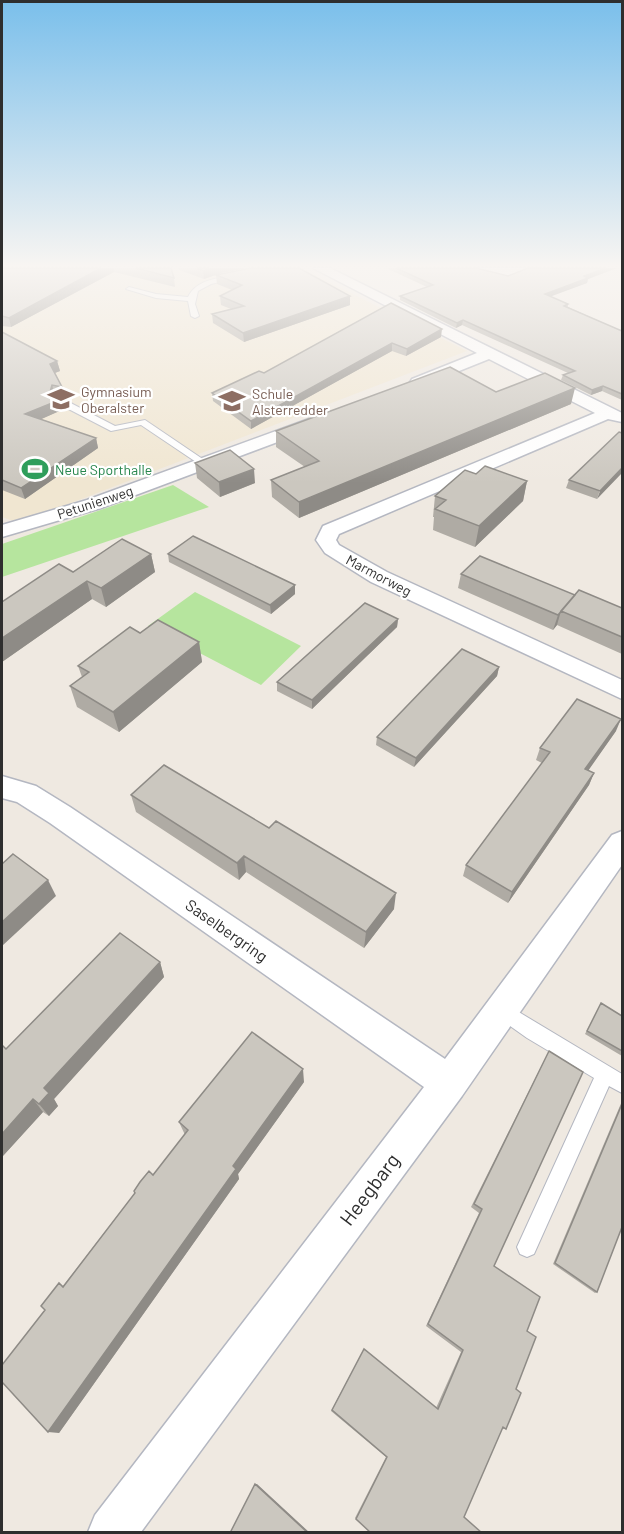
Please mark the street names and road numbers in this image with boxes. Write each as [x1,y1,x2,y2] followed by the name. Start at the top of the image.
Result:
[55,482,135,522] street label: Petunienweg
[343,551,415,599] street label: Marmorweg
[182,895,272,965] street label: Saselbergring
[334,1148,404,1230] street label: Heegbarg

